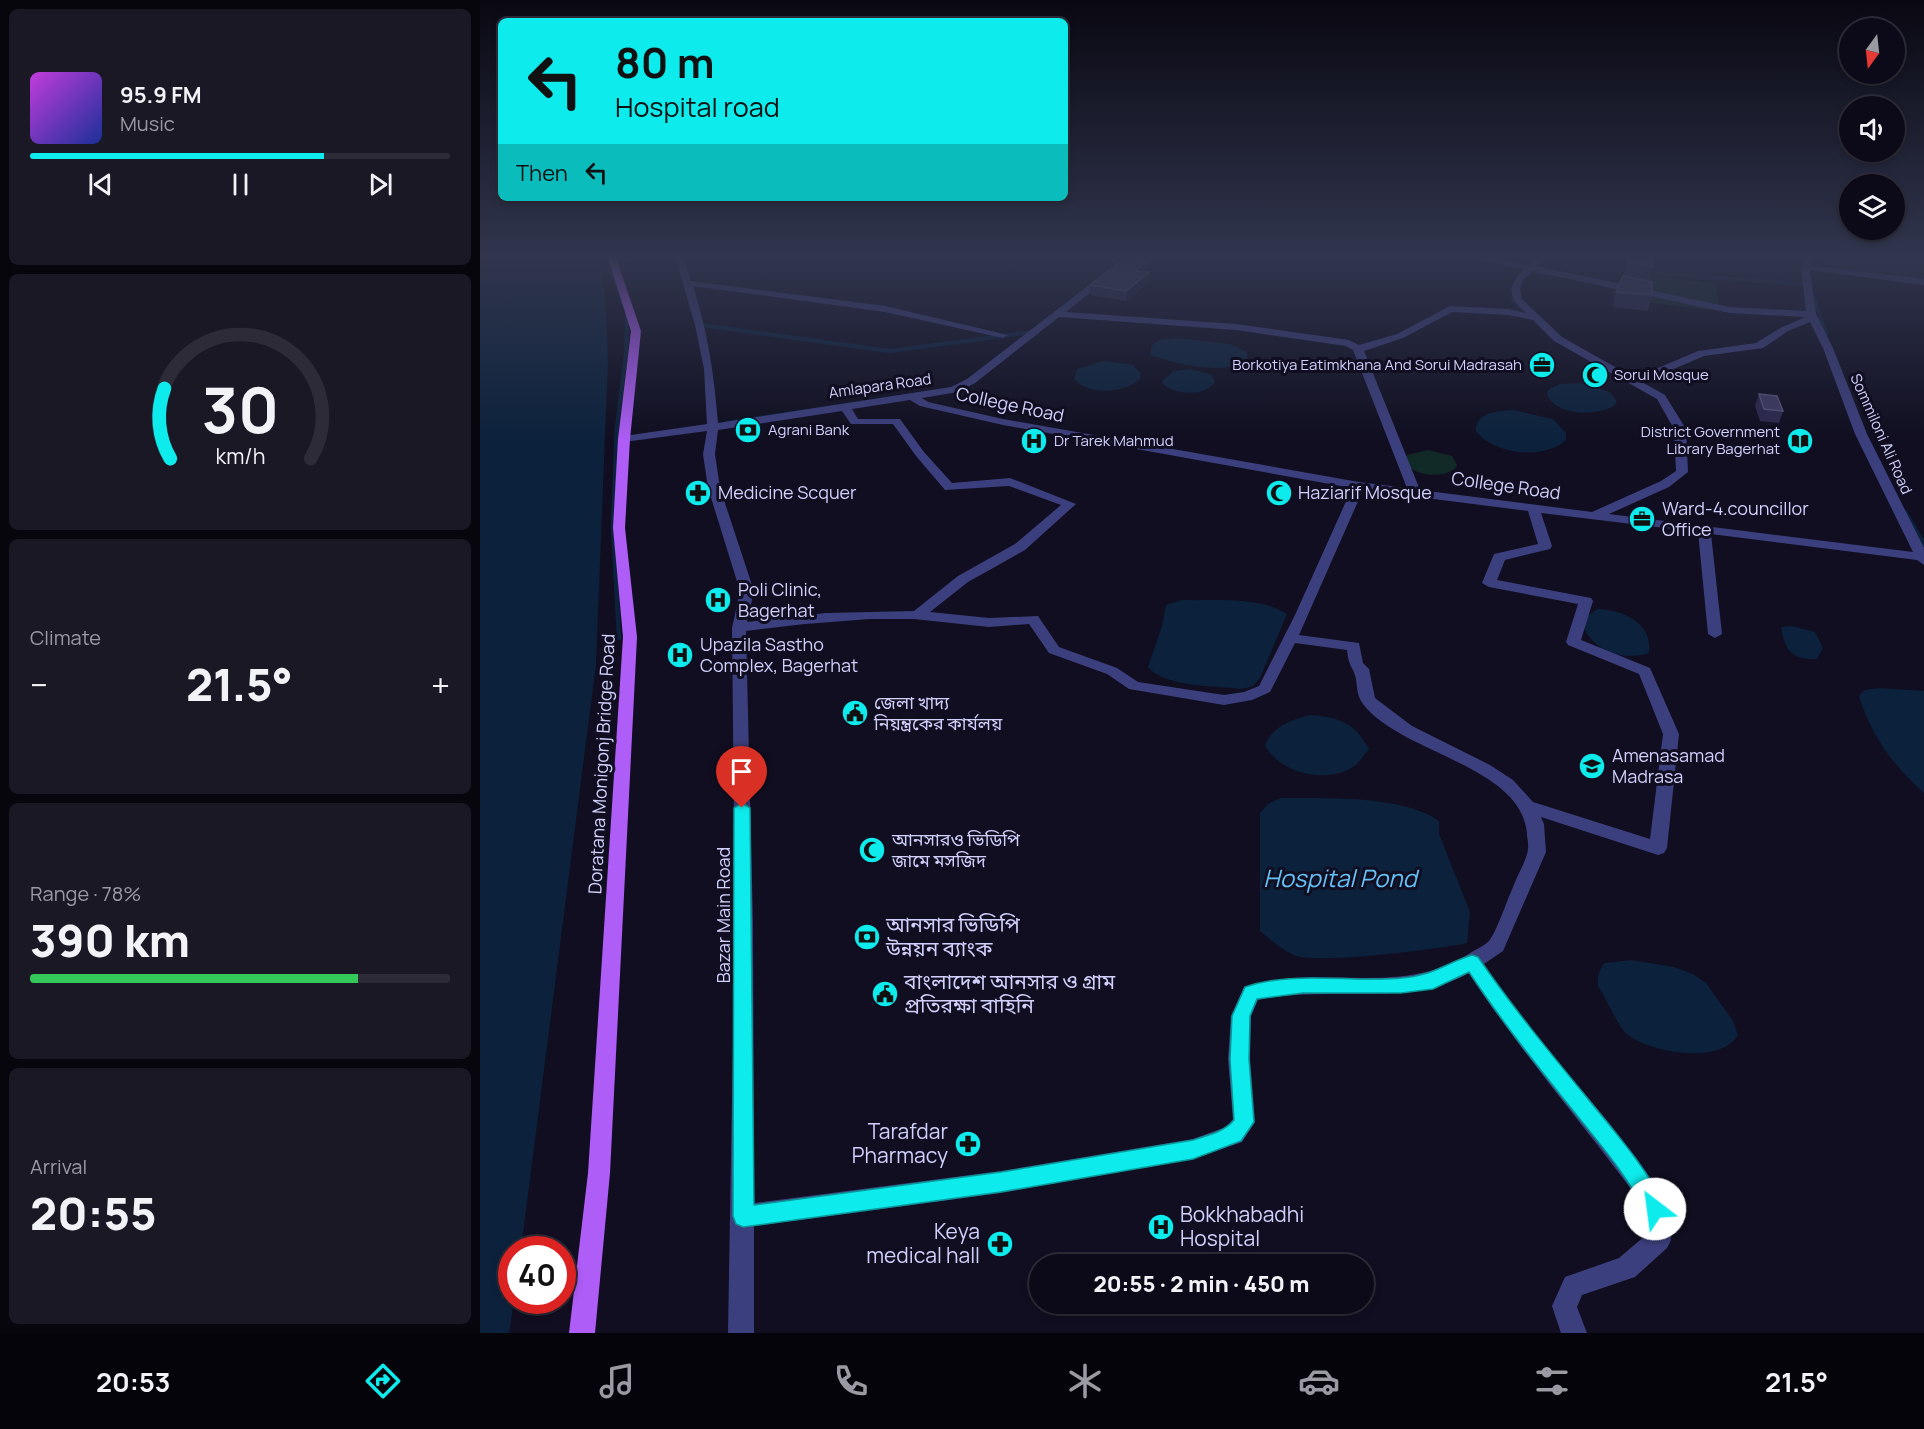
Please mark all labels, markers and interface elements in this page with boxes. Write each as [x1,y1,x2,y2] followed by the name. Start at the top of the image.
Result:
[1839,18,1905,84] north arrow
[1839,18,1905,240] map controls
[615,33,715,91] text: 80 m
[516,42,594,120] icon: left
[120,80,202,110] text: 95.9 FM
[615,88,780,125] text: Hospital road
[1839,96,1905,162] button: sound
[120,110,175,137] text: Music
[580,156,613,189] icon: left
[516,158,568,188] text: Then
[84,168,117,201] icon: previous
[224,168,257,201] icon: pause
[364,168,397,201] icon: next
[1839,174,1905,240] button: layers
[1527,350,1557,380] office icon: Borkotiya Eatimkhana And Sorui Madrasah
[1232,354,1522,375] place label: Borkotiya Eatimkhana And Sorui Madrasah
[1580,360,1610,390] mosque icon: Sorui Mosque
[1614,364,1709,385] place label: Sorui Mosque
[201,366,279,452] text: 30
[827,368,933,403] street label: Amlapara Road
[1845,370,1917,497] street label: Sommiloni Ali Road
[954,381,1066,427] street label: College Road
[733,415,763,445] bank icon: Agrani Bank
[768,419,850,440] place label: Agrani Bank
[1641,421,1780,459] place label: District Government Library Bagerhat
[1019,426,1049,456] hospital icon: Dr Tarek Mahmud
[1785,426,1815,456] library icon: District Government Library Bagerhat
[1054,430,1174,451] place label: Dr Tarek Mahmud
[215,441,265,470] text: km/h
[1450,465,1562,505] street label: College Road
[683,478,713,508] pharmacy icon: Medicine Scquer
[1264,478,1294,508] mosque icon: Haziarif Mosque
[718,480,857,504] place label: Medicine Scquer
[1298,480,1432,504] place label: Haziarif Mosque
[1662,496,1809,541] place label: Ward-4.councillor Office
[1627,504,1657,534] office icon: Ward-4.councillor Office
[738,577,822,622] place label: Poli Clinic, Bagerhat
[703,585,733,615] hospital icon: Poli Clinic, Bagerhat
[30,624,101,651] text: Climate
[700,632,858,677] place label: Upazila Sastho Complex, Bagerhat
[582,633,620,895] street label: Doratana Monigonj Bridge Road
[665,640,695,670] hospital icon: Upazila Sastho Complex, Bagerhat
[186,653,293,715] text: 21.5°
[30,662,48,707] text: −
[431,662,450,707] text: +
[873,690,1003,735] place label: জেলা খাদ্য নিয়ন্ত্রকের কার্যলয়
[840,698,870,728] public building icon: জেলা খাদ্য নিয়ন্ত্রকের কার্যলয়
[1612,743,1725,788] place label: Amenasamad Madrasa
[716,746,767,808] pin
[1577,751,1607,781] school or university icon: Amenasamad Madrasa
[725,755,758,788] icon: arrive
[891,827,1021,872] place label: আনসারও ভিডিপি জামে মসজিদ
[857,835,887,865] mosque icon: আনসারও ভিডিপি জামে মসজিদ
[711,847,735,983] street label: Bazar Main Road
[1263,861,1419,894] water label: Hospital Pond
[30,880,141,907] text: Range · 78%
[30,909,190,971] text: 390 km
[885,910,1021,962] place label: আনসার ভিডিপি উন্নয়ন ব্যাংক
[852,922,882,952] bank icon: আনসার ভিডিপি উন্নয়ন ব্যাংক
[903,967,1116,1019] place label: বাংলাদেশ আনসার ও গ্রাম প্রতিরক্ষা বাহিনি
[870,979,900,1009] public building icon: বাংলাদেশ আনসার ও গ্রাম প্রতিরক্ষা বাহিনি
[852,1117,948,1169] place label: Tarafdar Pharmacy
[953,1129,983,1159] pharmacy icon: Tarafdar Pharmacy
[30,1153,87,1180] text: Arrival
[1623,1177,1687,1241] position arrow
[30,1182,157,1244] text: 20:55
[1180,1200,1304,1252] place label: Bokkhabadhi Hospital
[1146,1212,1176,1242] hospital icon: Bokkhabadhi Hospital
[866,1217,980,1269] place label: Keya medical hall
[985,1229,1015,1259] pharmacy icon: Keya medical hall
[498,1236,576,1314] speed limit sign: 40
[1093,1269,1310,1299] text: 20:55 · 2 min · 450 m
[362,1360,404,1402] icon: directions
[596,1360,638,1402] icon: music
[830,1360,872,1402] icon: phone
[1064,1360,1106,1402] icon: climate
[1298,1360,1340,1402] icon: car
[1531,1360,1573,1402] icon: filters
[96,1363,171,1400] text: 20:53
[1765,1363,1828,1400] text: 21.5°

